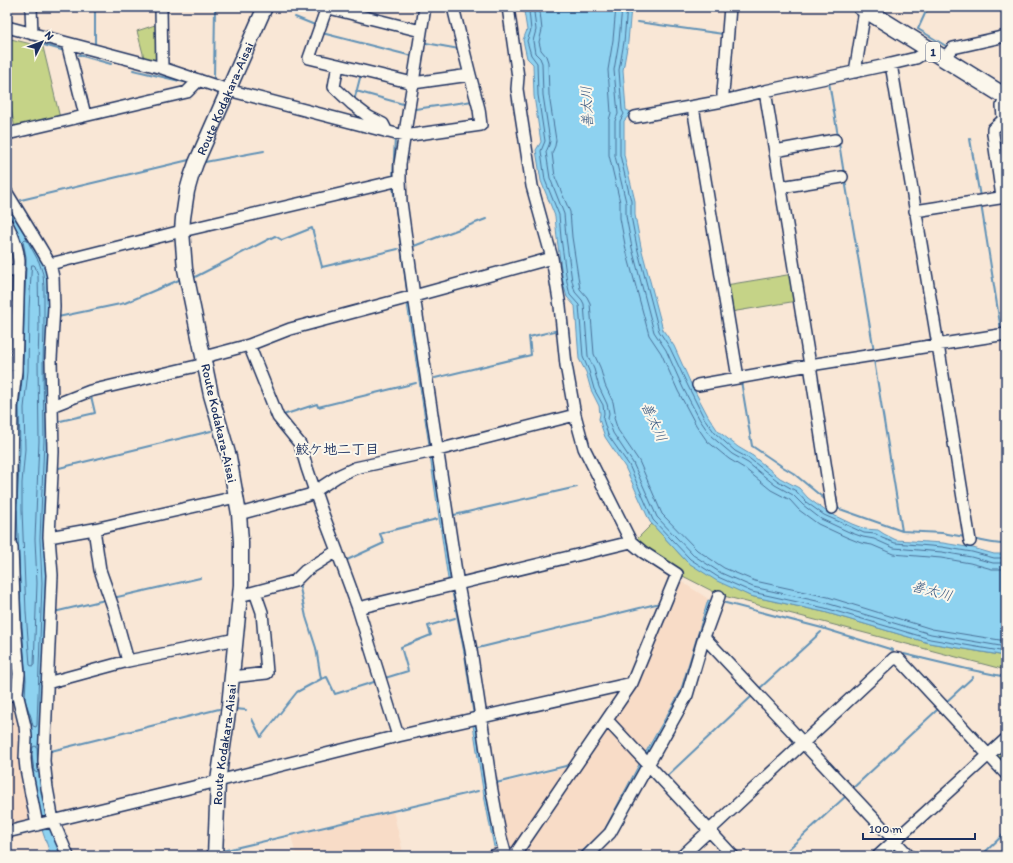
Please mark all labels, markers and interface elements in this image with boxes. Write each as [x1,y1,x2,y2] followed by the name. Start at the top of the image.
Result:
[22,22,62,62] north arrow
[42,29,56,43] text: N
[193,40,256,157] street label: Route Kodakara-Aisai
[926,42,940,62] road number: 1
[578,86,596,128] water label: 善太川
[198,362,240,484] street label: Route Kodakara-Aisai
[638,399,670,445] water label: 善太川
[295,441,379,458] district label: 鮫ケ地二丁目
[910,577,954,605] water label: 善太川
[210,683,239,805] street label: Route Kodakara-Aisai
[863,815,975,841] scale bar
[869,822,902,836] text: 100 m

